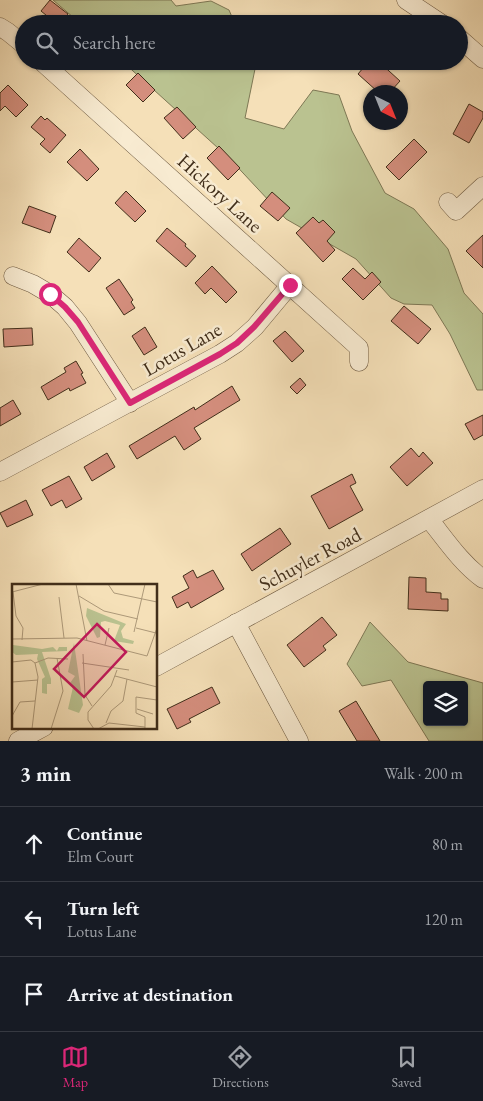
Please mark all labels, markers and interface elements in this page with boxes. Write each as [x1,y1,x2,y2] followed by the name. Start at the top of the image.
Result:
[15,15,468,70] search box
[33,29,61,57] icon: search
[73,30,155,55] text: Search here
[363,85,408,130] north arrow
[172,148,268,238] street label: Hickory Lane
[279,274,302,297] route end
[39,283,62,306] route start
[138,316,226,382] street label: Lotus Lane
[254,521,366,597] street label: Schuyler Road
[12,584,158,728] inset map
[423,681,468,726] map controls
[423,681,468,726] button: layers
[20,760,71,787] text: 3 min
[384,763,463,784] text: Walk · 200 m
[67,821,142,846] text: Continue
[20,830,48,858] icon: ahead
[432,834,463,855] text: 80 m
[67,846,134,867] text: Elm Court
[67,896,139,921] text: Turn left
[20,905,48,933] icon: left
[424,909,463,930] text: 120 m
[67,921,137,942] text: Lotus Lane
[20,980,48,1008] icon: arrive
[67,982,233,1007] text: Arrive at destination
[61,1043,89,1091] tab: Map
[212,1043,269,1091] tab: Directions
[392,1043,422,1091] tab: Saved

